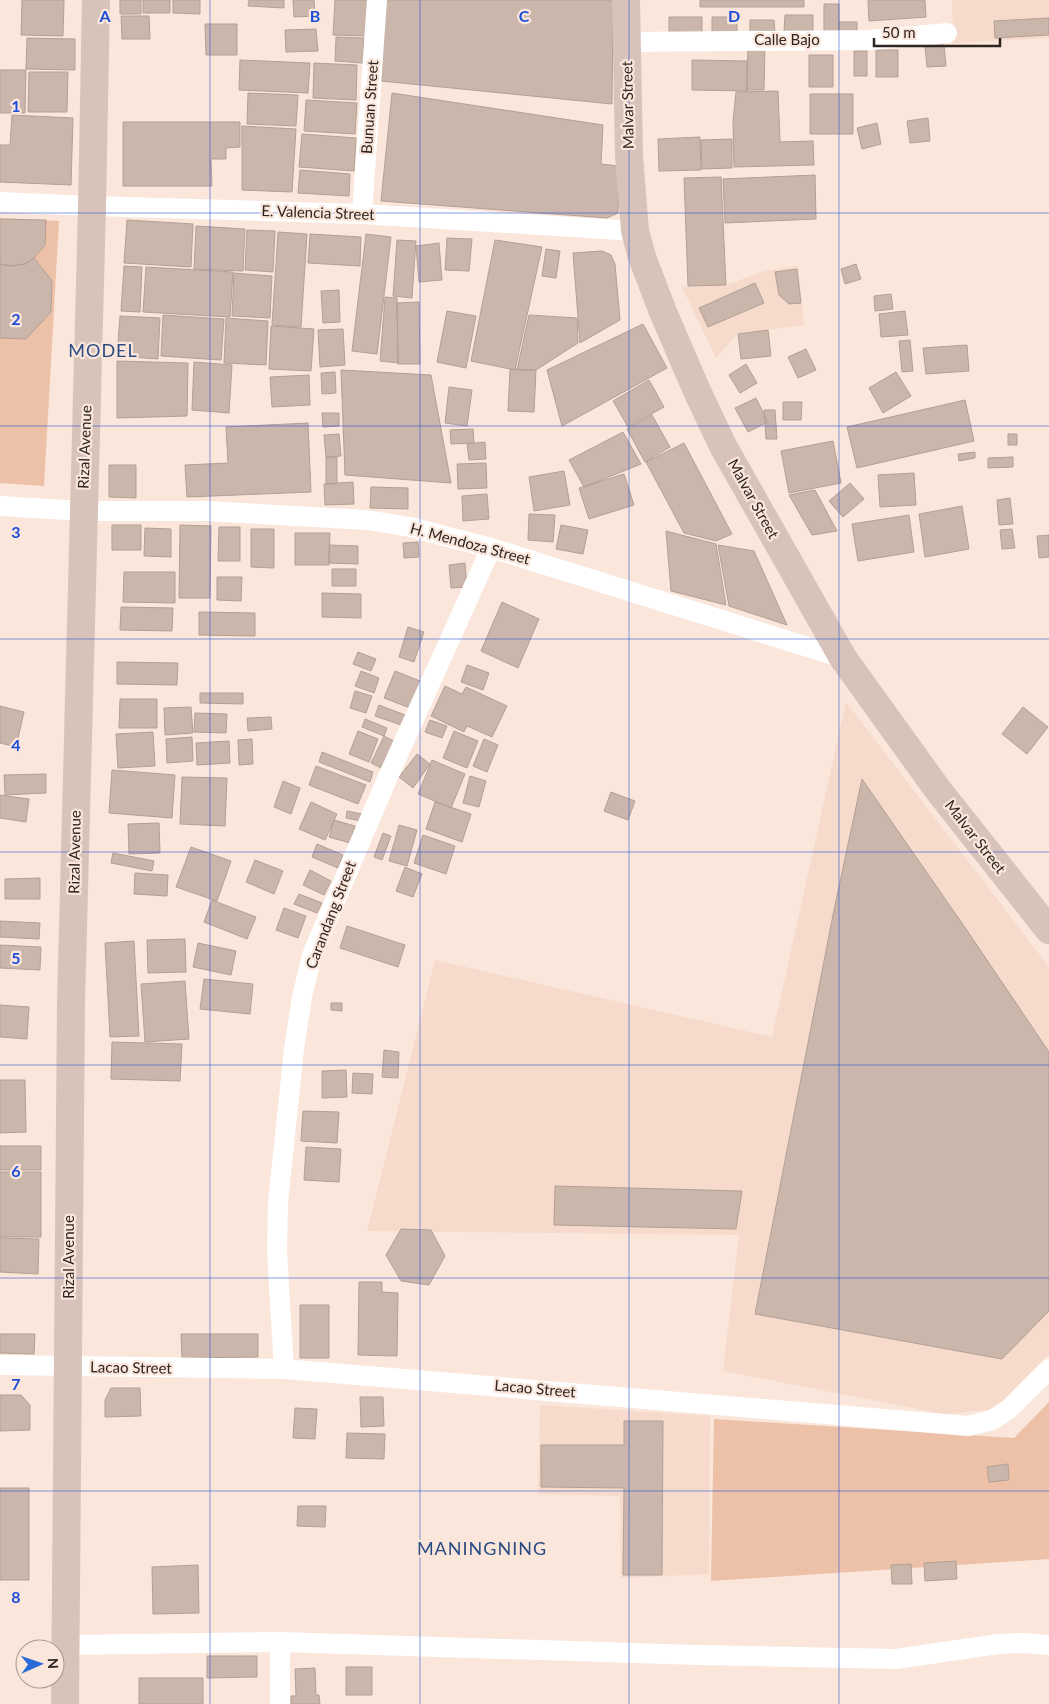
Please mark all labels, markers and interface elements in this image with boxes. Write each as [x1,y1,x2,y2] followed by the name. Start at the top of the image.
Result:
[98,6,111,25] text: A
[310,6,320,25] text: B
[519,6,530,25] text: C
[728,6,740,25] text: D
[874,15,1000,47] scale bar
[882,23,916,41] text: 50 m
[754,30,820,48] street label: Calle Bajo
[357,59,381,154] street label: Bunuan Street
[617,60,637,149] street label: Malvar Street
[11,96,21,115] text: 1
[261,201,376,223] street label: E. Valencia Street
[11,309,21,328] text: 2
[68,339,138,361] district label: MODEL
[74,405,94,489] street label: Rizal Avenue
[725,456,783,542] street label: Malvar Street
[408,518,533,568] street label: H. Mendoza Street
[11,522,21,541] text: 3
[11,735,21,754] text: 4
[942,796,1010,877] street label: Malvar Street
[64,810,84,894] street label: Rizal Avenue
[301,858,359,971] street label: Carandang Street
[11,948,21,967] text: 5
[11,1161,21,1180] text: 6
[59,1215,77,1299] street label: Rizal Avenue
[90,1357,173,1377] street label: Lacao Street
[11,1374,21,1393] text: 7
[494,1375,577,1401] street label: Lacao Street
[417,1537,547,1559] district label: MANINGNING
[11,1587,21,1606] text: 8
[15,1639,65,1689] north arrow
[45,1658,62,1669] text: N

